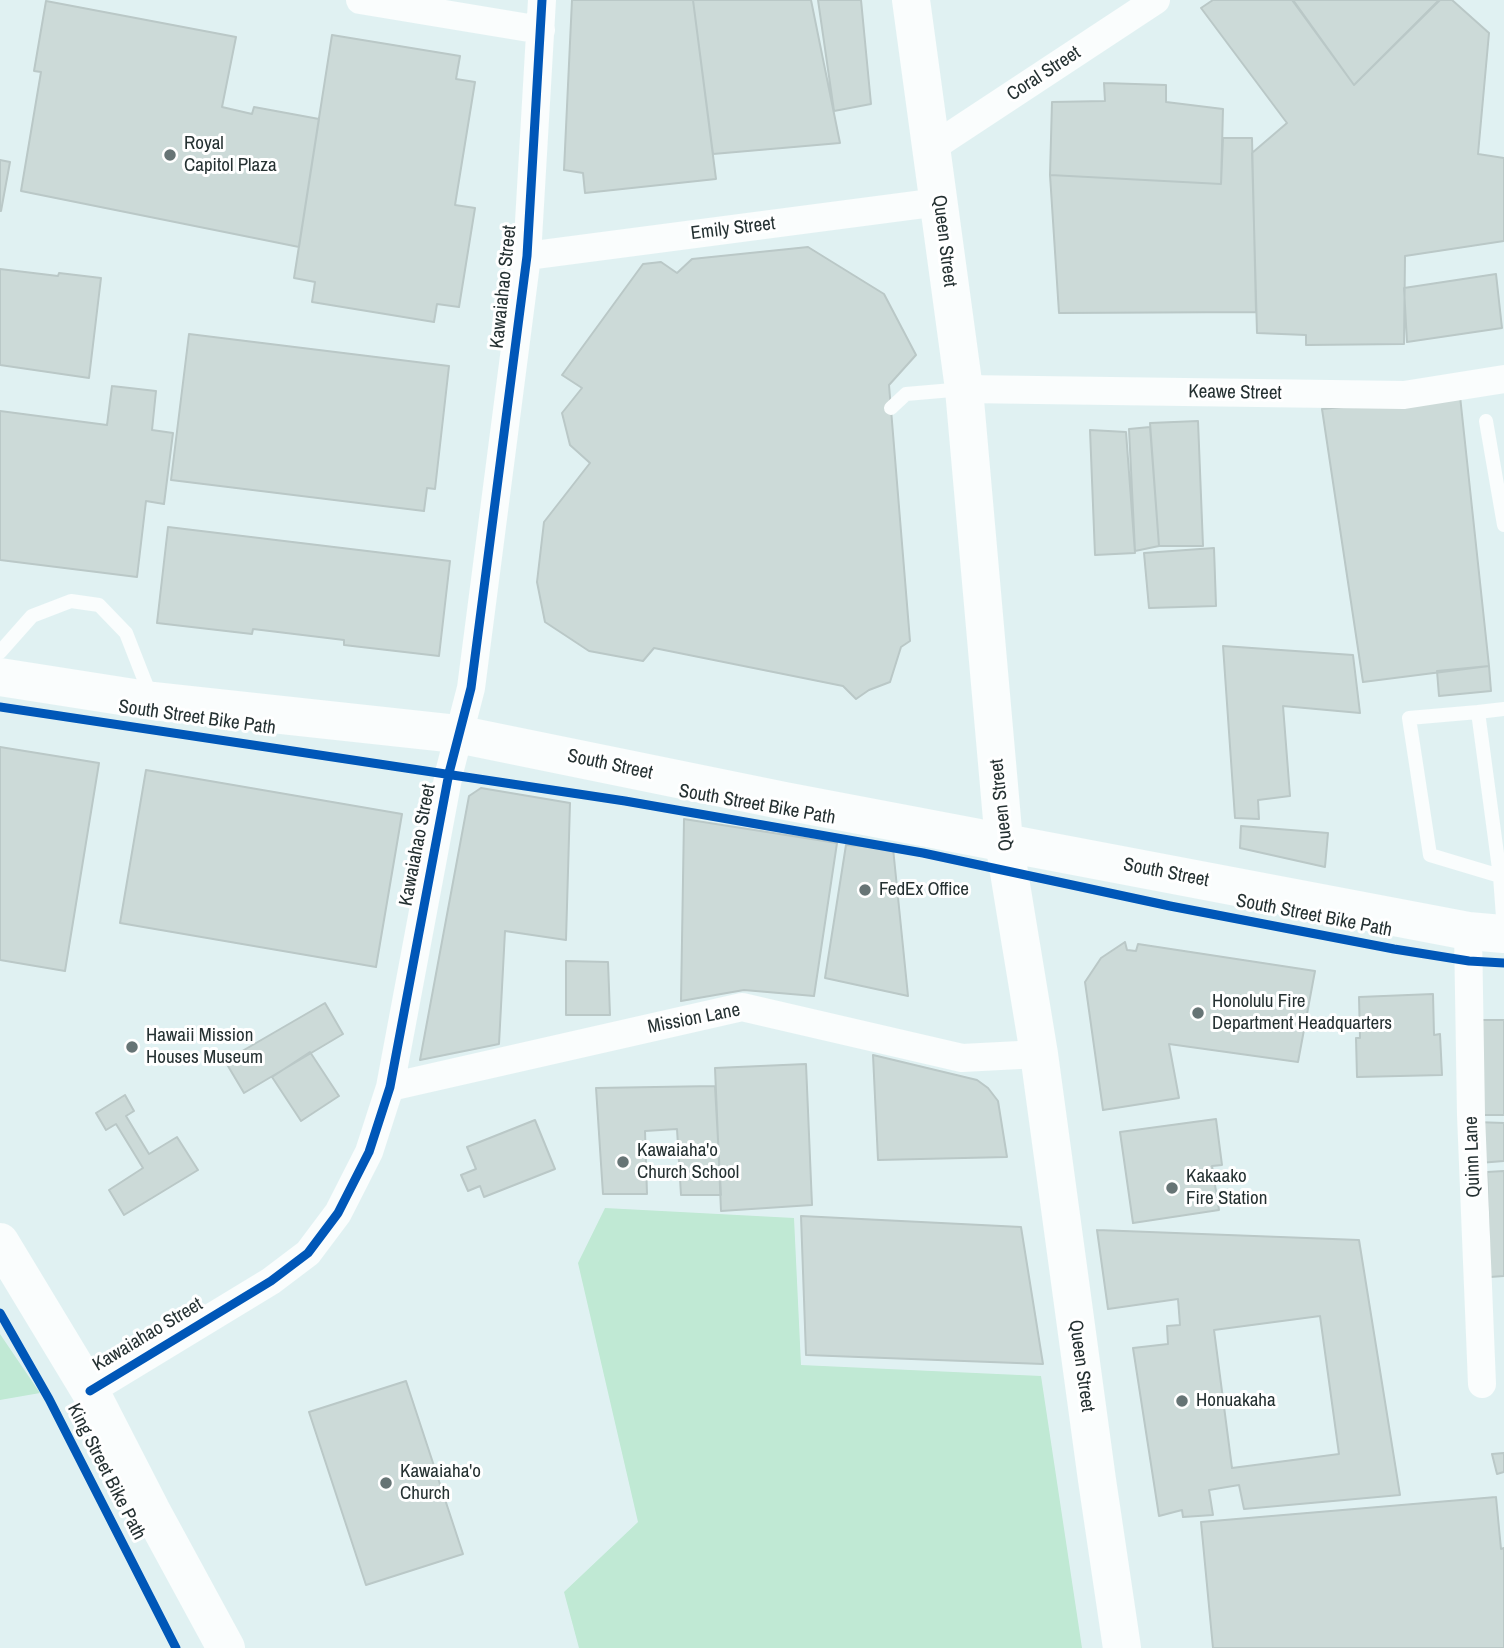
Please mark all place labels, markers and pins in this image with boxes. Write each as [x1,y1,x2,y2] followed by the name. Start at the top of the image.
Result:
[184,133,277,177] place label: Royal Capitol Plaza
[162,147,178,163] marker: Royal Capitol Plaza
[879,879,969,901] place label: FedEx Office
[857,882,873,898] marker: FedEx Office
[1212,991,1392,1035] place label: Honolulu Fire Department Headquarters
[1190,1005,1206,1021] marker: Honolulu Fire Department Headquarters
[146,1025,263,1069] place label: Hawaii Mission Houses Museum
[124,1039,140,1055] marker: Hawaii Mission Houses Museum
[637,1140,739,1184] place label: Kawaiaha'o Church School
[615,1154,631,1170] marker: Kawaiaha'o Church School
[1186,1166,1267,1210] place label: Kakaako Fire Station
[1164,1180,1180,1196] marker: Kakaako Fire Station
[1196,1390,1276,1412] place label: Honuakaha
[1174,1393,1190,1409] marker: Honuakaha
[400,1461,481,1505] place label: Kawaiaha'o Church
[378,1475,394,1491] marker: Kawaiaha'o Church

